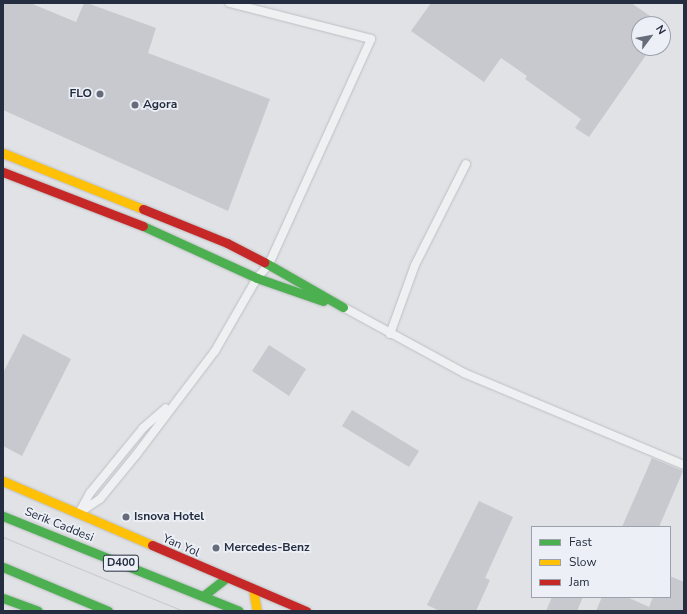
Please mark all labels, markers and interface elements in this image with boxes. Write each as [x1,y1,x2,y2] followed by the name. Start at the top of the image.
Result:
[631,16,671,56] north arrow
[652,22,669,37] text: N
[70,87,92,101] place label: FLO
[95,89,105,99] marker: FLO
[143,98,177,112] place label: Agora
[130,100,140,110] marker: Agora
[22,505,96,545] street label: Serik Caddesi
[134,510,204,524] place label: Isnova Hotel
[121,512,131,522] marker: Isnova Hotel
[531,526,671,598] legend
[160,532,202,560] street label: Yan Yol
[569,534,592,550] text: Fast
[224,541,310,555] place label: Mercedes-Benz
[211,543,221,553] marker: Mercedes-Benz
[102,554,140,572] road number: D400
[569,554,597,570] text: Slow
[569,574,590,590] text: Jam

